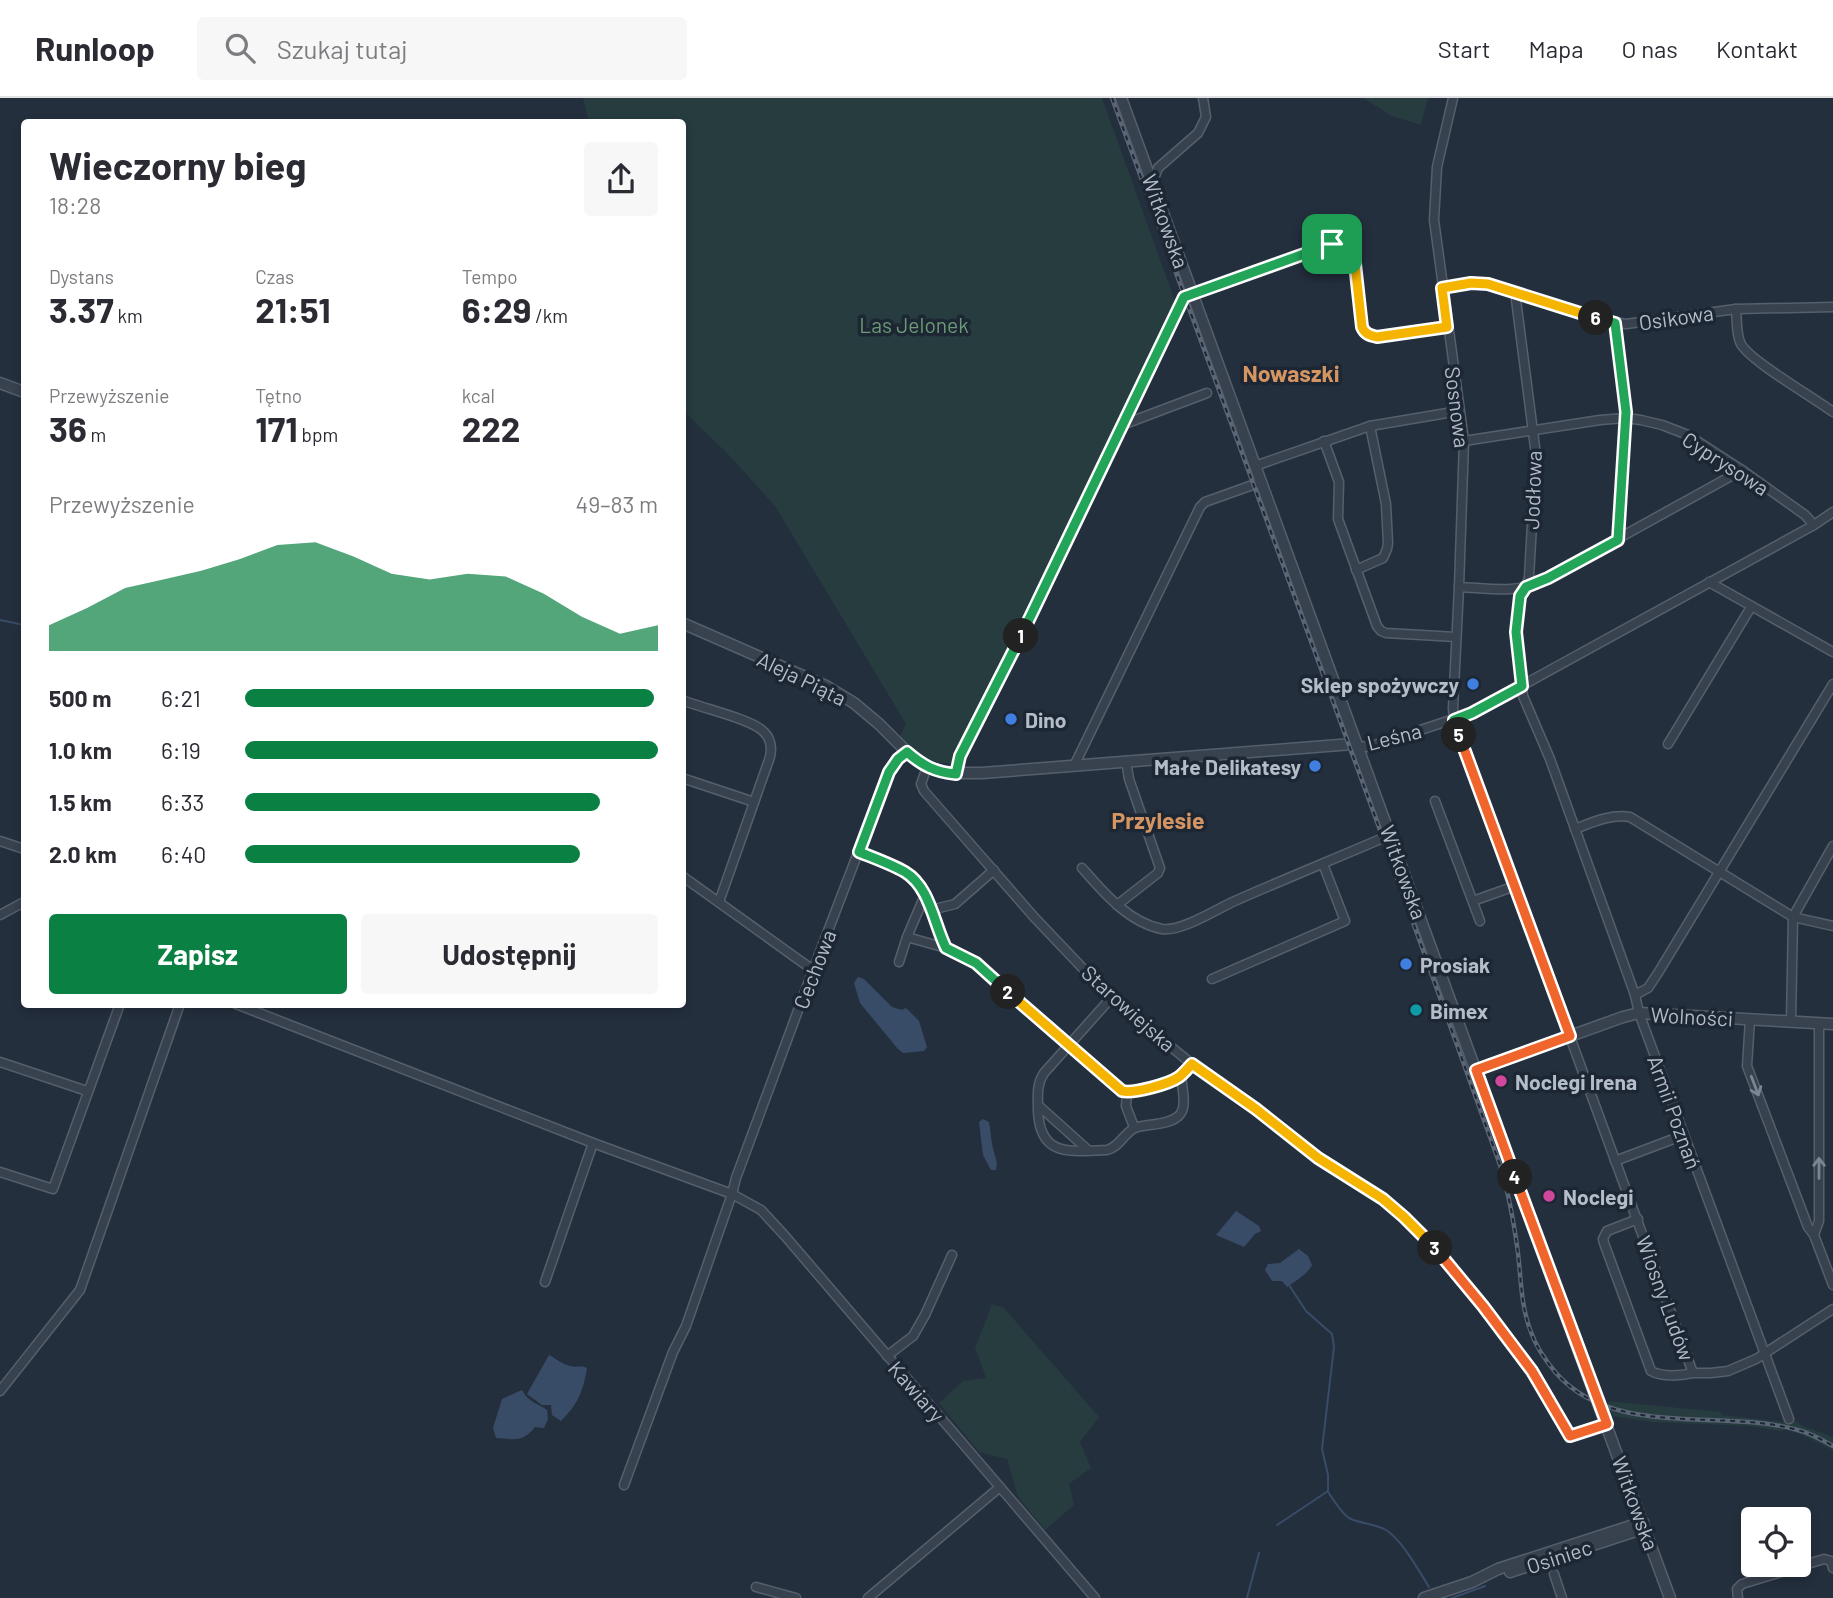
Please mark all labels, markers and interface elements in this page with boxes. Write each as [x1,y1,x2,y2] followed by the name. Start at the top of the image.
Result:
[197,17,687,80] search box
[35,28,155,68] text: Runloop
[221,29,259,67] icon: search
[277,33,408,64] text: Szukaj tutaj
[1438,34,1490,63] text: Start
[1528,34,1583,63] text: Mapa
[1621,34,1678,63] text: O nas
[1716,34,1798,63] text: Kontakt
[49,142,306,188] text: Wieczorny bieg
[584,142,658,216] button: share
[1137,171,1195,271] street label: Witkowska
[49,191,101,219] text: 18:28
[1302,214,1362,274] pin
[1313,225,1351,263] icon: arrive
[49,265,114,288] text: Dystans
[255,265,294,288] text: Czas
[462,265,518,288] text: Tempo
[49,288,114,330] text: 3.37
[255,288,331,330] text: 21:51
[462,288,531,330] text: 6:29
[1637,299,1715,335] street label: Osikowa
[1578,300,1614,336] pin: 6
[114,304,143,327] text: km
[531,304,568,327] text: /km
[1590,306,1601,329] text: 6
[859,312,969,337] park label: Las Jelonek
[1242,359,1340,387] district label: Nowaszki
[1441,365,1475,449] street label: Sosnowa
[49,384,169,407] text: Przewyższenie
[255,384,302,407] text: Tętno
[462,384,495,407] text: kcal
[49,407,87,449] text: 36
[255,407,298,449] text: 171
[462,407,520,449] text: 222
[87,423,106,446] text: m
[298,423,338,446] text: bpm
[1678,426,1774,500] street label: Cyprysowa
[1518,450,1546,530] street label: Jodłowa
[49,490,195,518] text: Przewyższenie
[576,490,658,518] text: 49–83 m
[1004,618,1038,654] pin: 1
[1017,624,1024,647] text: 1
[754,646,850,710] street label: Aleja Piąta
[1301,672,1459,697] place label: Sklep spożywczy
[1465,676,1481,692] marker: Sklep spożywczy
[49,684,111,712] text: 500 m
[161,684,201,712] text: 6:21
[1025,707,1066,732] place label: Dino
[1003,711,1019,727] marker: Dino
[1364,717,1424,755] street label: Leśna
[1442,718,1476,752] pin: 5
[1453,723,1464,746] text: 5
[49,736,112,764] text: 1.0 km
[161,736,201,764] text: 6:19
[1154,754,1301,779] place label: Małe Delikatesy
[1307,758,1323,774] marker: Małe Delikatesy
[49,788,112,816] text: 1.5 km
[161,788,204,816] text: 6:33
[1112,806,1204,834] district label: Przylesie
[1375,822,1433,922] street label: Witkowska
[49,840,117,868] text: 2.0 km
[161,840,206,868] text: 6:40
[49,914,347,994] button: Zapisz
[361,914,658,994] button: Udostępnij
[788,926,840,1012] street label: Cechowa
[1420,952,1490,977] place label: Prosiak
[1398,956,1414,972] marker: Prosiak
[1077,959,1181,1057] street label: Starowiejska
[990,974,1026,1010] pin: 2
[1002,980,1013,1003] text: 2
[1430,998,1488,1023] place label: Bimex
[1650,1001,1734,1031] street label: Wolności
[1408,1002,1424,1018] marker: Bimex
[1643,1052,1707,1172] street label: Armii Poznań
[1515,1069,1637,1094] place label: Noclegi Irena
[1493,1073,1509,1089] marker: Noclegi Irena
[1749,1075,1762,1097] one-way arrow
[1812,1157,1826,1180] one-way arrow
[1498,1160,1532,1194] pin: 4
[1509,1165,1520,1188] text: 4
[1563,1184,1634,1209] place label: Noclegi
[1541,1188,1557,1204] marker: Noclegi
[1418,1230,1452,1266] pin: 3
[1632,1232,1700,1364] street label: Wiosny Ludów
[1429,1236,1440,1259] text: 3
[884,1355,950,1427] street label: Kawiary
[1607,1453,1665,1553] street label: Witkowska
[1741,1507,1811,1577] map controls
[1741,1507,1811,1577] button: locate
[1523,1534,1595,1578] street label: Osiniec

